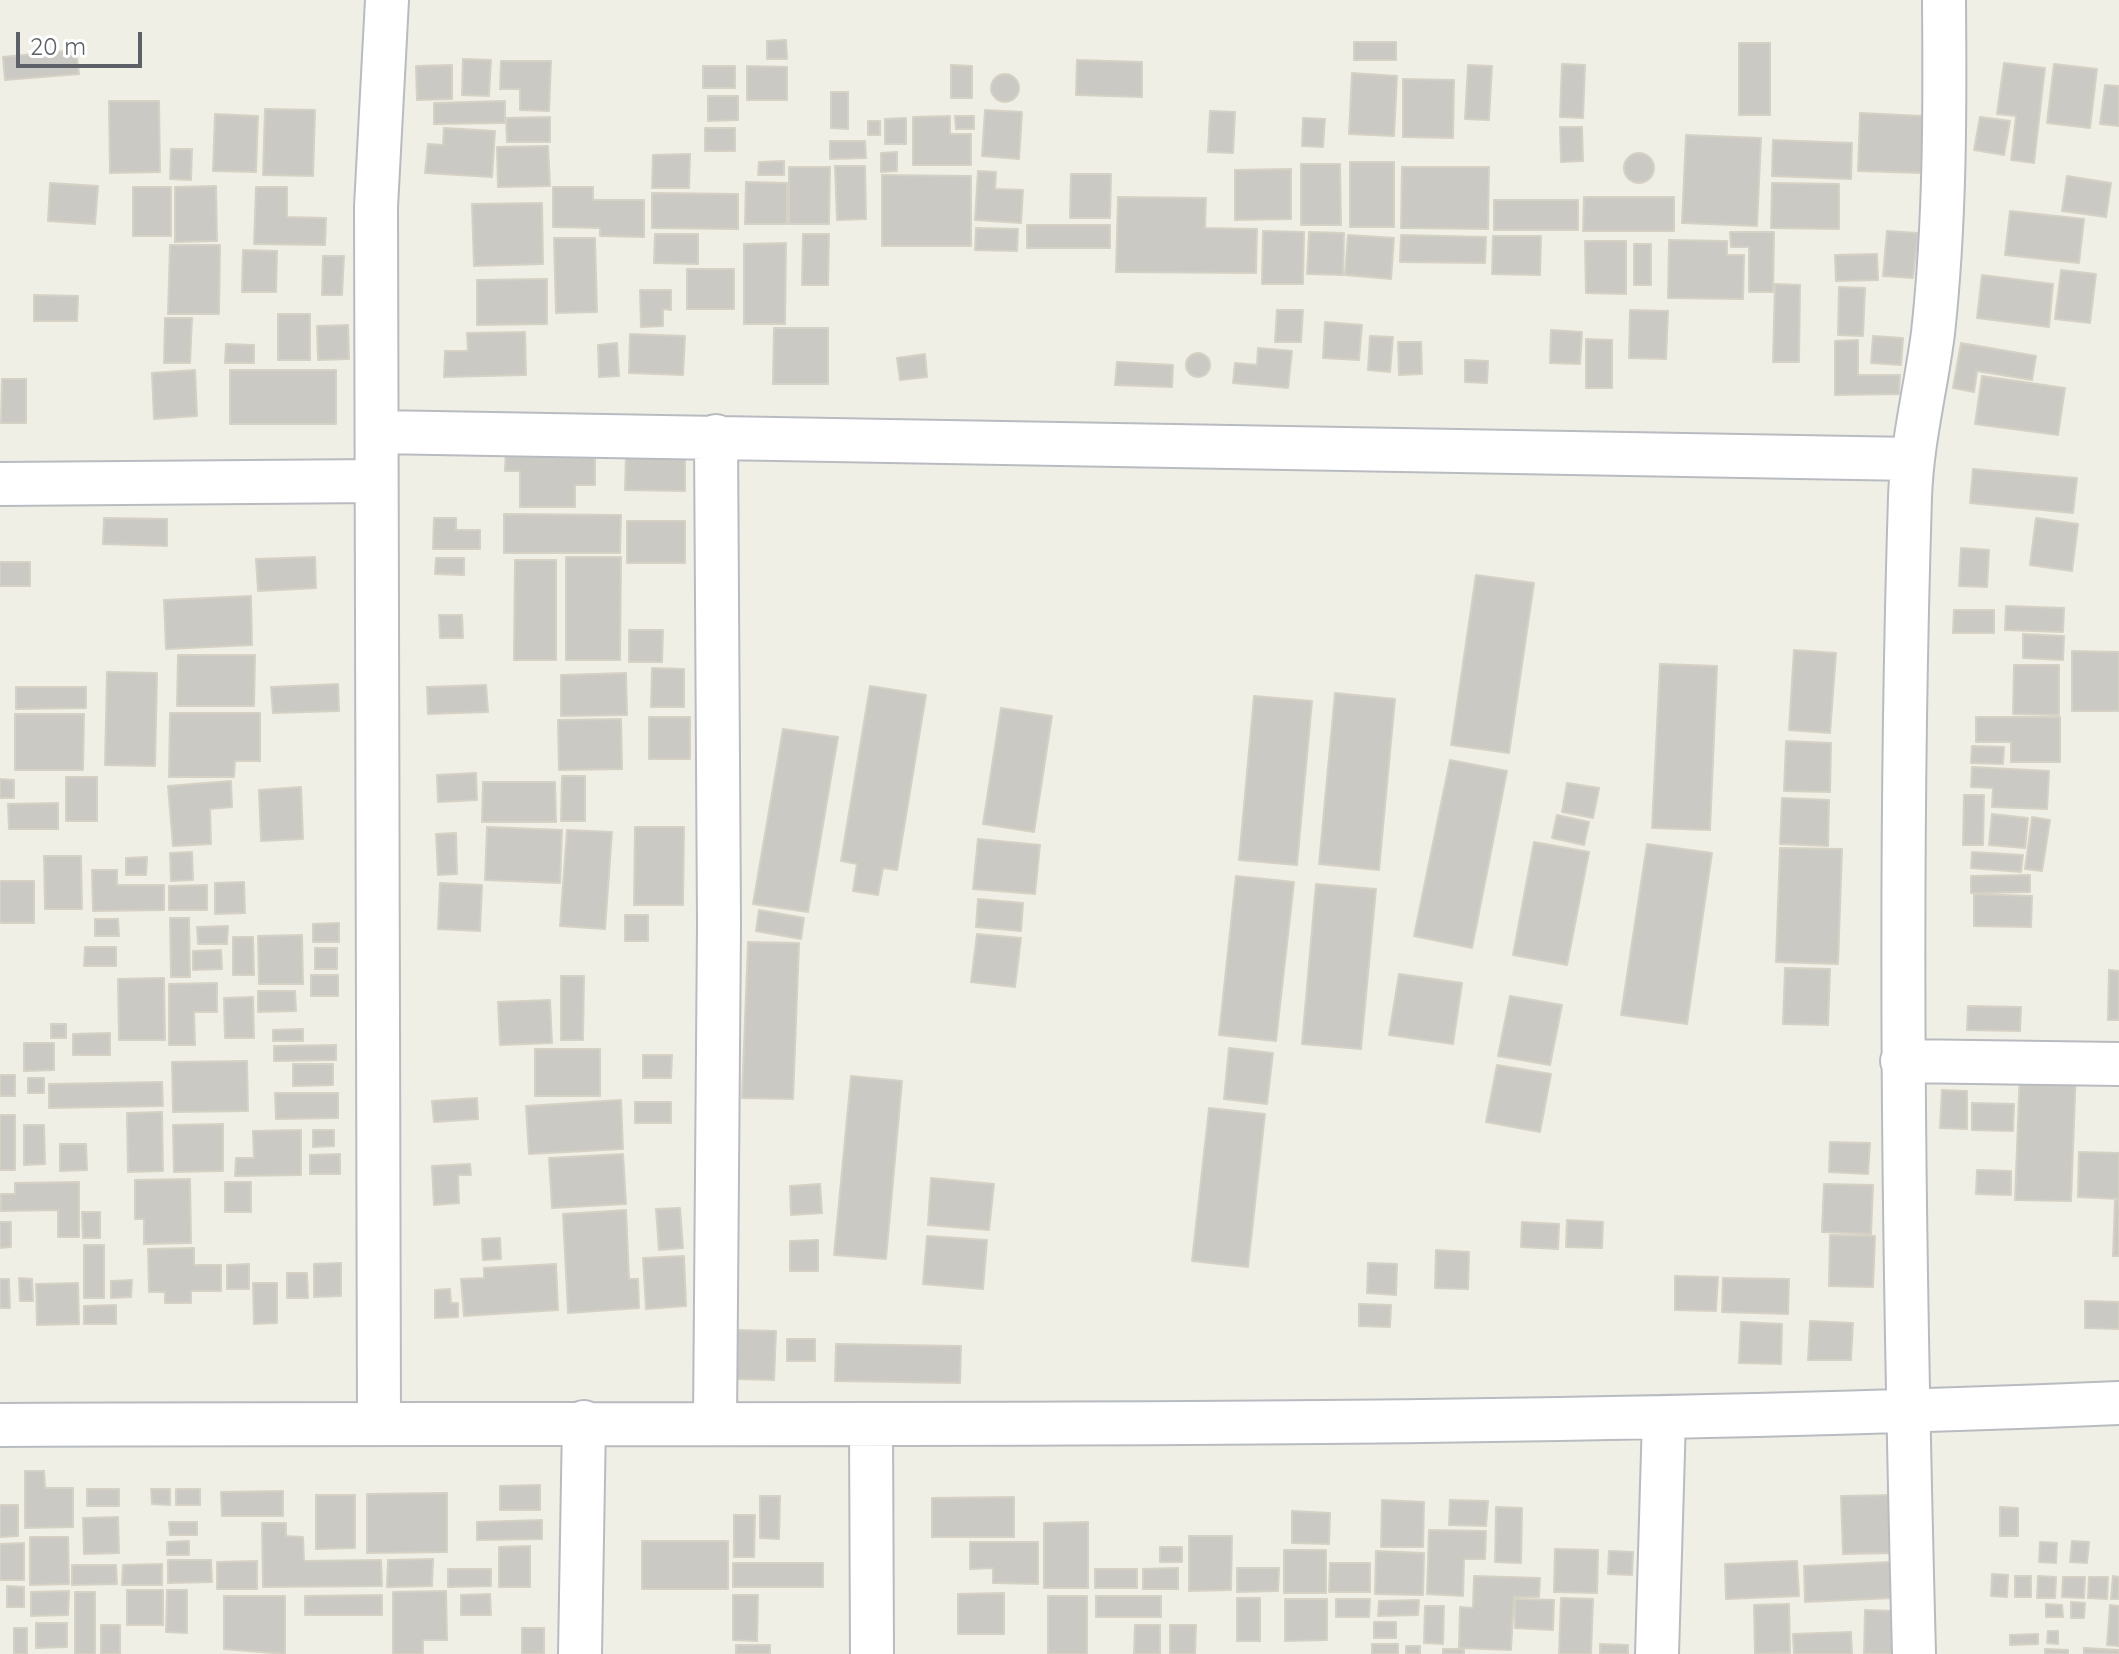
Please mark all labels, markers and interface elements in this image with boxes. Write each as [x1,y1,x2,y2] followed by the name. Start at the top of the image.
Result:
[20,16,146,66] scale bar
[30,31,86,61] text: 20 m

